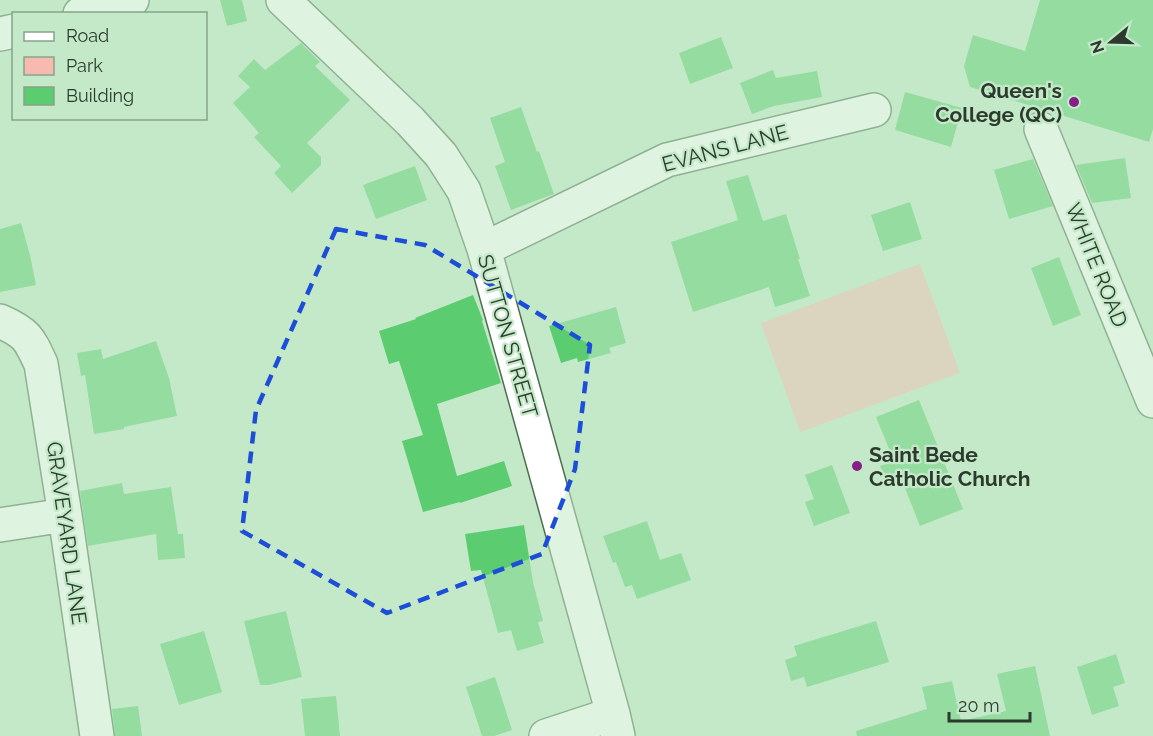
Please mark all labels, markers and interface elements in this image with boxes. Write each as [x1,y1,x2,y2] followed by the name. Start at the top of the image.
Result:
[12,12,207,120] legend
[1081,12,1141,72] north arrow
[66,25,109,46] text: Road
[1086,38,1108,56] text: N
[66,55,103,76] text: Park
[935,78,1062,127] place label: Queen's College (QC)
[66,85,134,106] text: Building
[1067,95,1081,109] marker: Queen's College (QC)
[659,119,791,177] street label: EVANS LANE
[1061,199,1133,331] street label: WHITE ROAD
[473,251,543,421] street label: SUTTON STREET
[42,440,92,626] street label: GRAVEYARD LANE
[869,442,1030,491] place label: Saint Bede Catholic Church
[850,459,864,473] marker: Saint Bede Catholic Church
[949,685,1030,723] scale bar
[958,695,1000,716] text: 20 m

